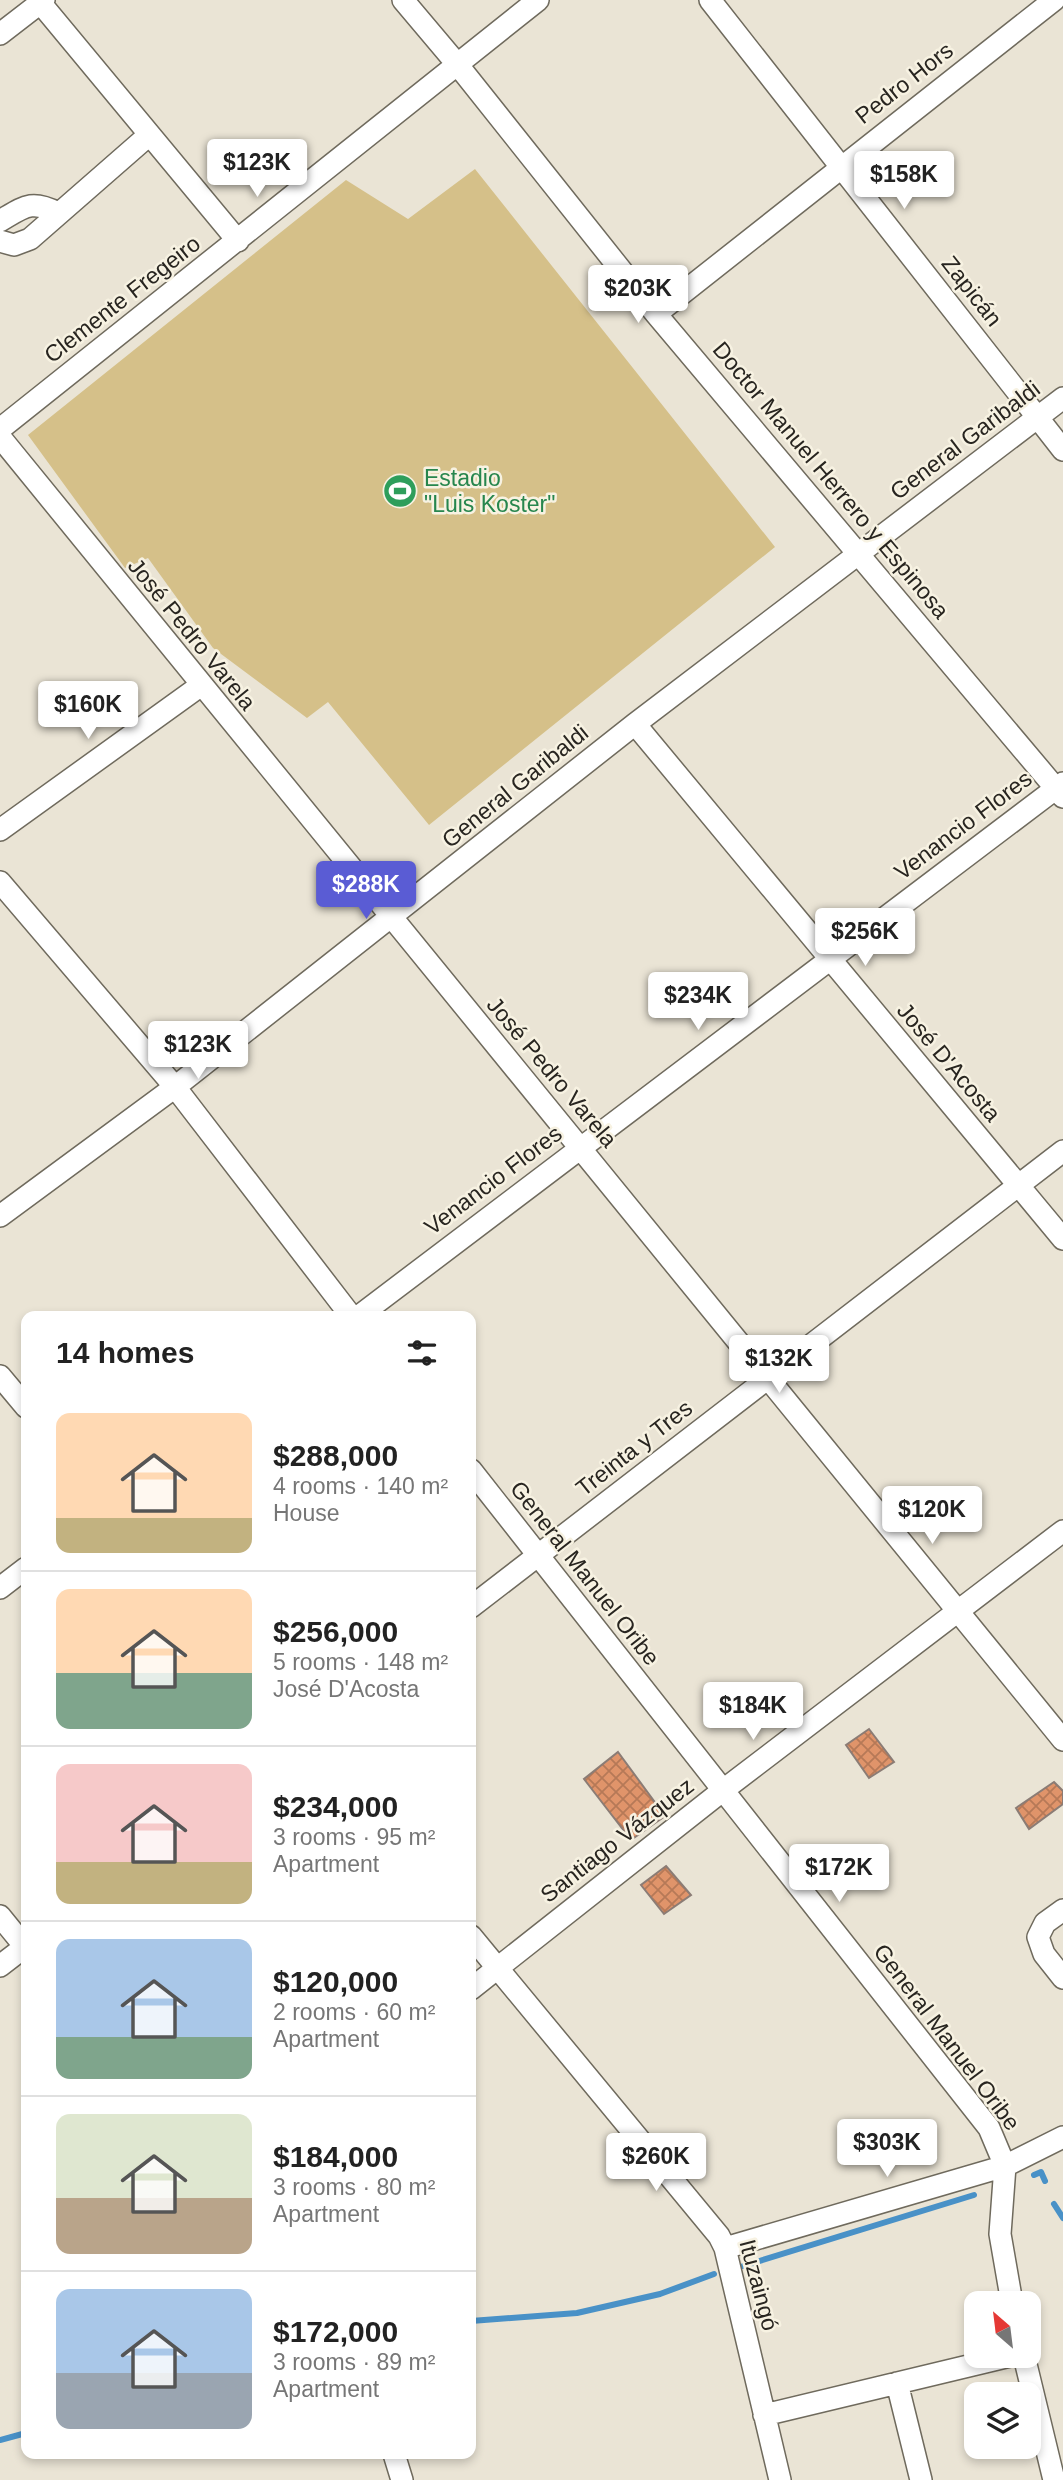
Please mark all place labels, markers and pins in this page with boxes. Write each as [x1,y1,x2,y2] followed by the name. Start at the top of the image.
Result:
[208,140,306,199] pin: $123K
[855,152,953,211] pin: $158K
[589,266,687,325] pin: $203K
[424,465,555,517] place label: Estadio "Luis Koster"
[381,472,419,510] sports icon: Estadio "Luis Koster"
[39,682,137,741] pin: $160K
[317,862,415,921] pin: $288K
[816,908,914,968] pin: $256K
[649,972,747,1032] pin: $234K
[149,1021,247,1081] pin: $123K
[730,1336,828,1395] pin: $132K
[883,1486,981,1546] pin: $120K
[704,1682,802,1742] pin: $184K
[790,1844,888,1904] pin: $172K
[838,2120,936,2179] pin: $303K
[607,2134,705,2193] pin: $260K

